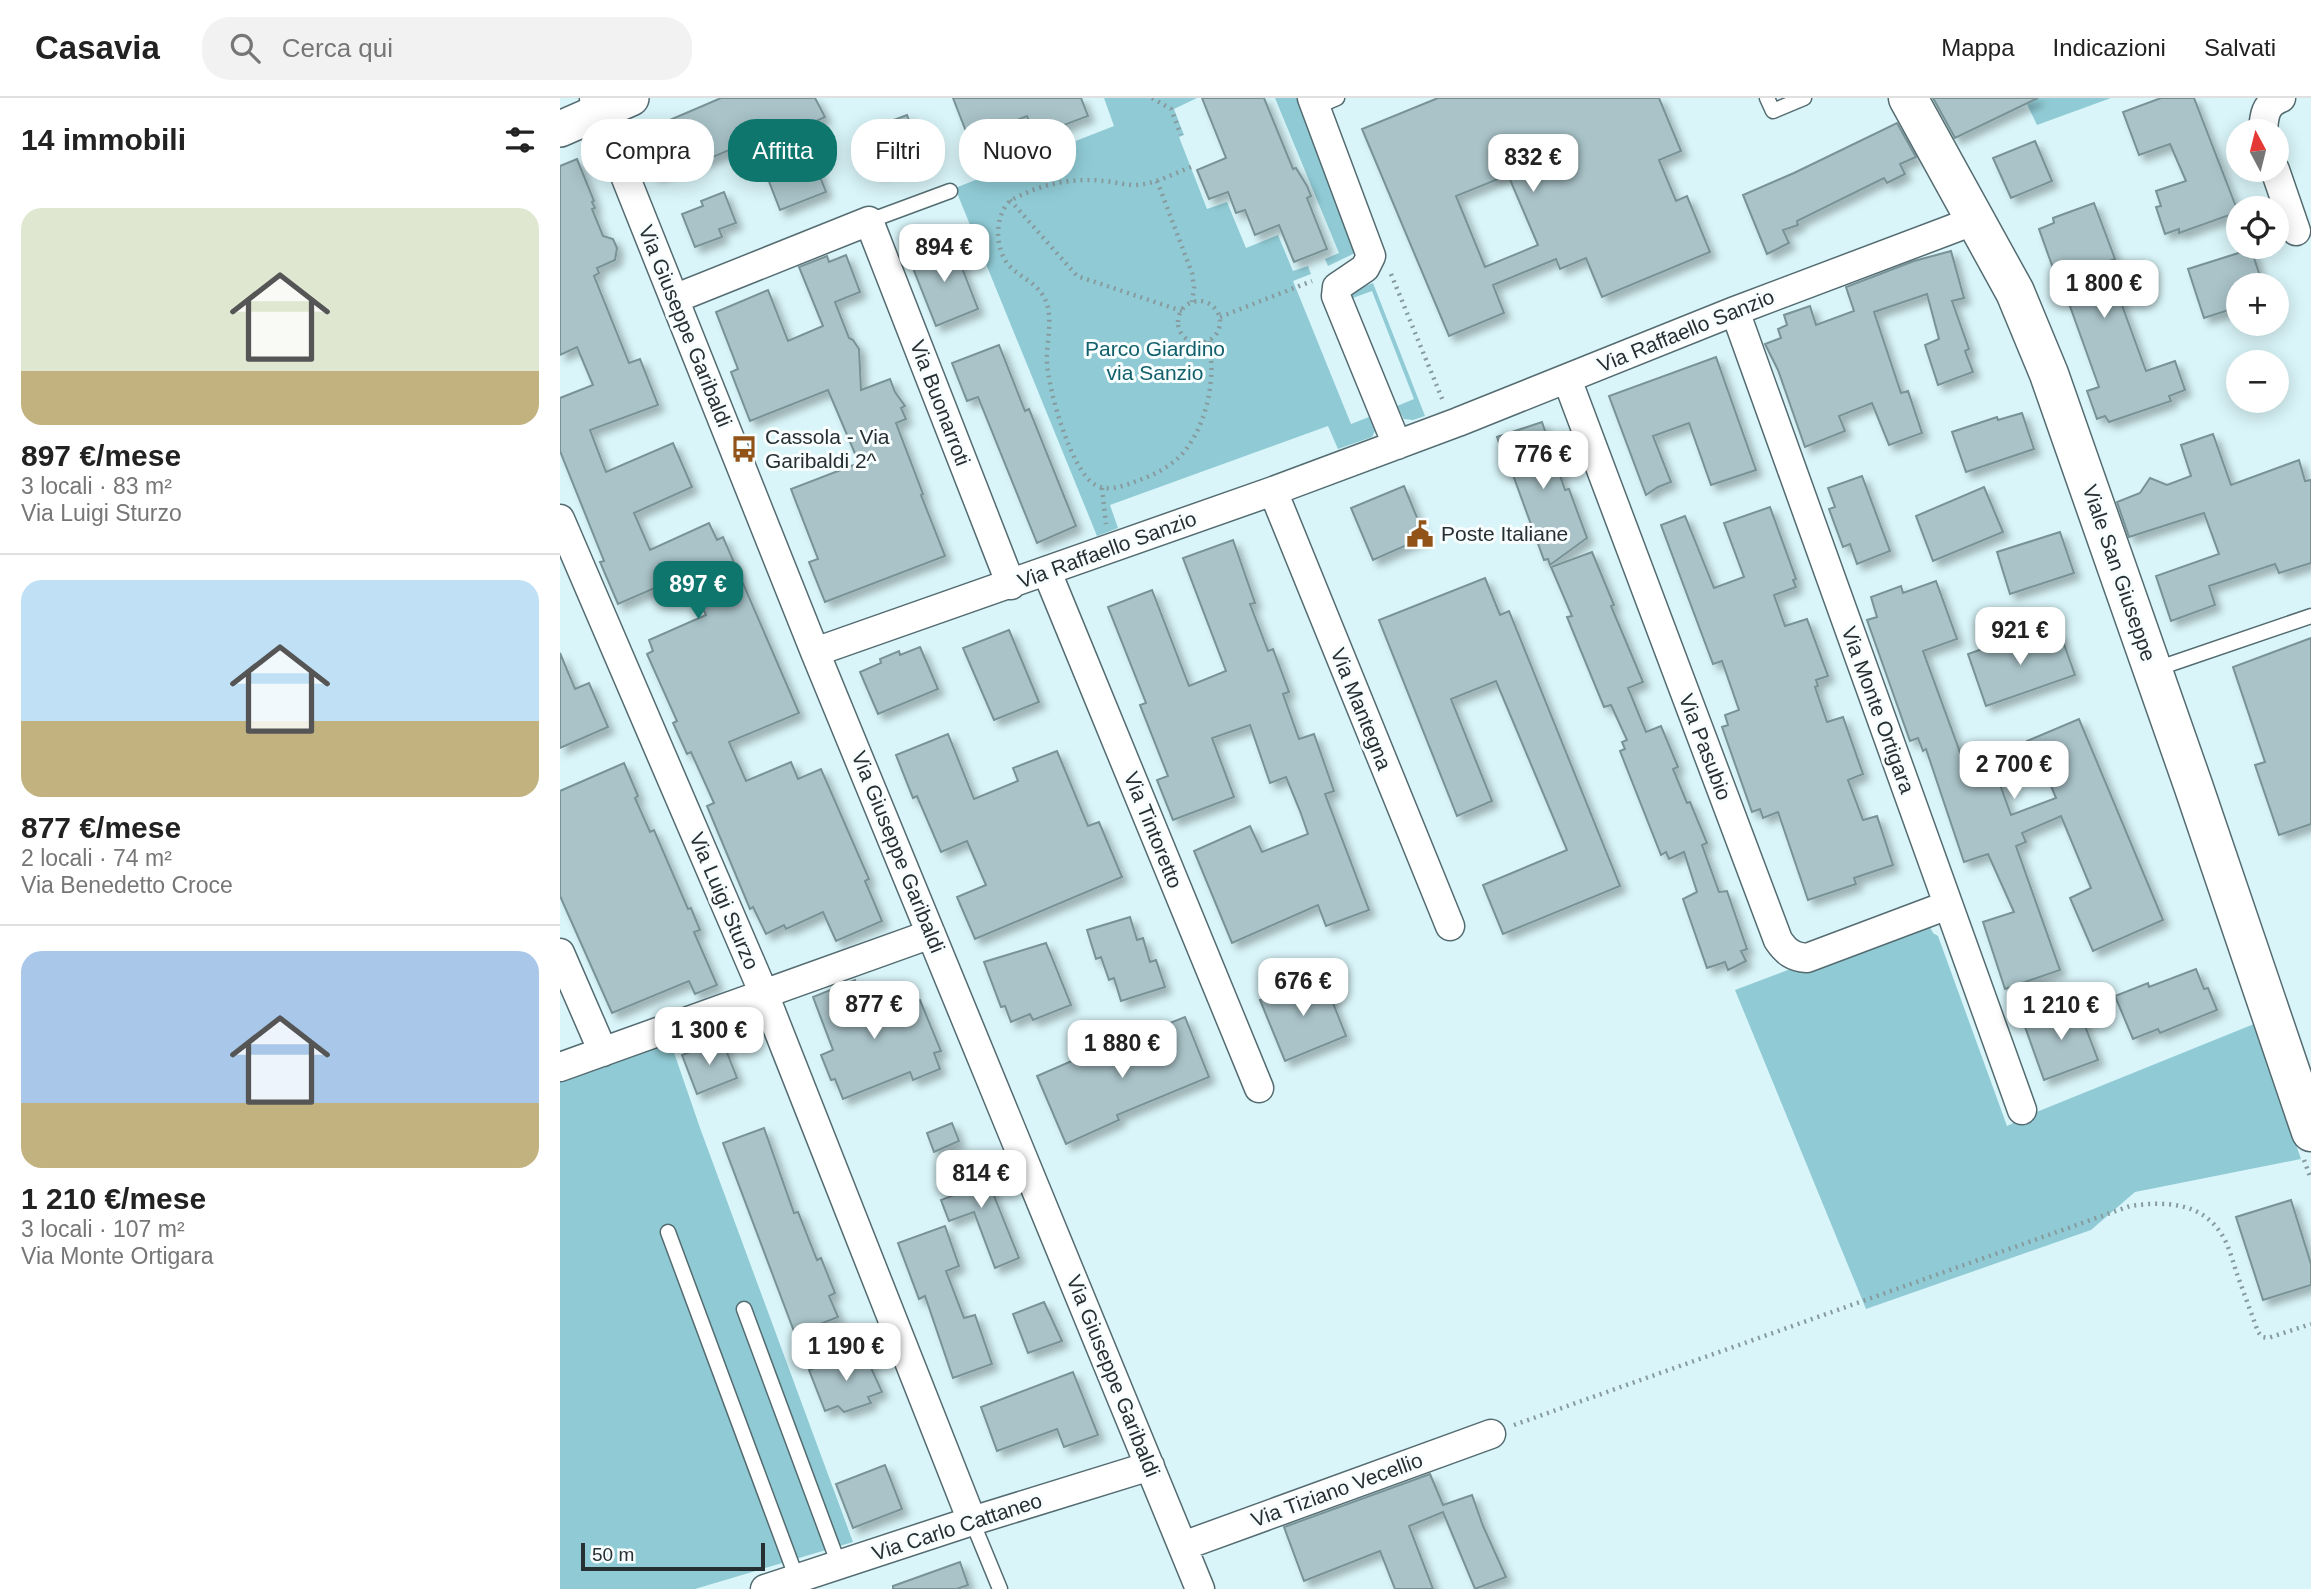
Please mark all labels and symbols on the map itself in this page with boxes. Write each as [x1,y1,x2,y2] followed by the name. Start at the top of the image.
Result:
[2226,119,2289,182] north arrow
[1484,134,1582,194] pin: 832 €
[634,222,737,430] street label: Via Giuseppe Garibaldi
[895,225,993,284] pin: 894 €
[2039,260,2169,320] pin: 1 800 €
[1594,285,1777,376] street label: Via Raffaello Sanzio
[906,337,975,469] street label: Via Buonarroti
[1085,337,1225,384] park label: Parco Giardino via Sanzio
[765,425,890,472] place label: Cassola - Via Garibaldi 2^
[1494,432,1592,491] pin: 776 €
[729,434,759,464] bus stop icon: Cassola - Via Garibaldi 2^
[2078,482,2161,664] street label: Viale San Giuseppe
[1014,507,1199,593] street label: Via Raffaello Sanzio
[1405,519,1435,549] public building icon: Poste Italiane
[1441,522,1568,545] place label: Poste Italiane
[649,561,747,621] pin: 897 €
[1971,608,2069,667] pin: 921 €
[1838,623,1919,797] street label: Via Monte Ortigara
[1327,645,1396,773] street label: Via Mantegna
[1675,691,1736,803] street label: Via Pasubio
[1949,742,2079,801] pin: 2 700 €
[847,748,950,956] street label: Via Giuseppe Garibaldi
[1120,768,1187,891] street label: Via Tintoretto
[685,829,764,973] street label: Via Luigi Sturzo
[1254,958,1352,1018] pin: 676 €
[825,982,923,1041] pin: 877 €
[1996,982,2126,1042] pin: 1 210 €
[644,1007,774,1067] pin: 1 300 €
[1057,1020,1187,1080] pin: 1 880 €
[932,1150,1030,1210] pin: 814 €
[1062,1272,1165,1480] street label: Via Giuseppe Garibaldi
[781,1324,911,1383] pin: 1 190 €
[1248,1448,1426,1531] street label: Via Tiziano Vecellio
[869,1488,1045,1565] street label: Via Carlo Cattaneo
[581,1540,765,1572] scale bar

